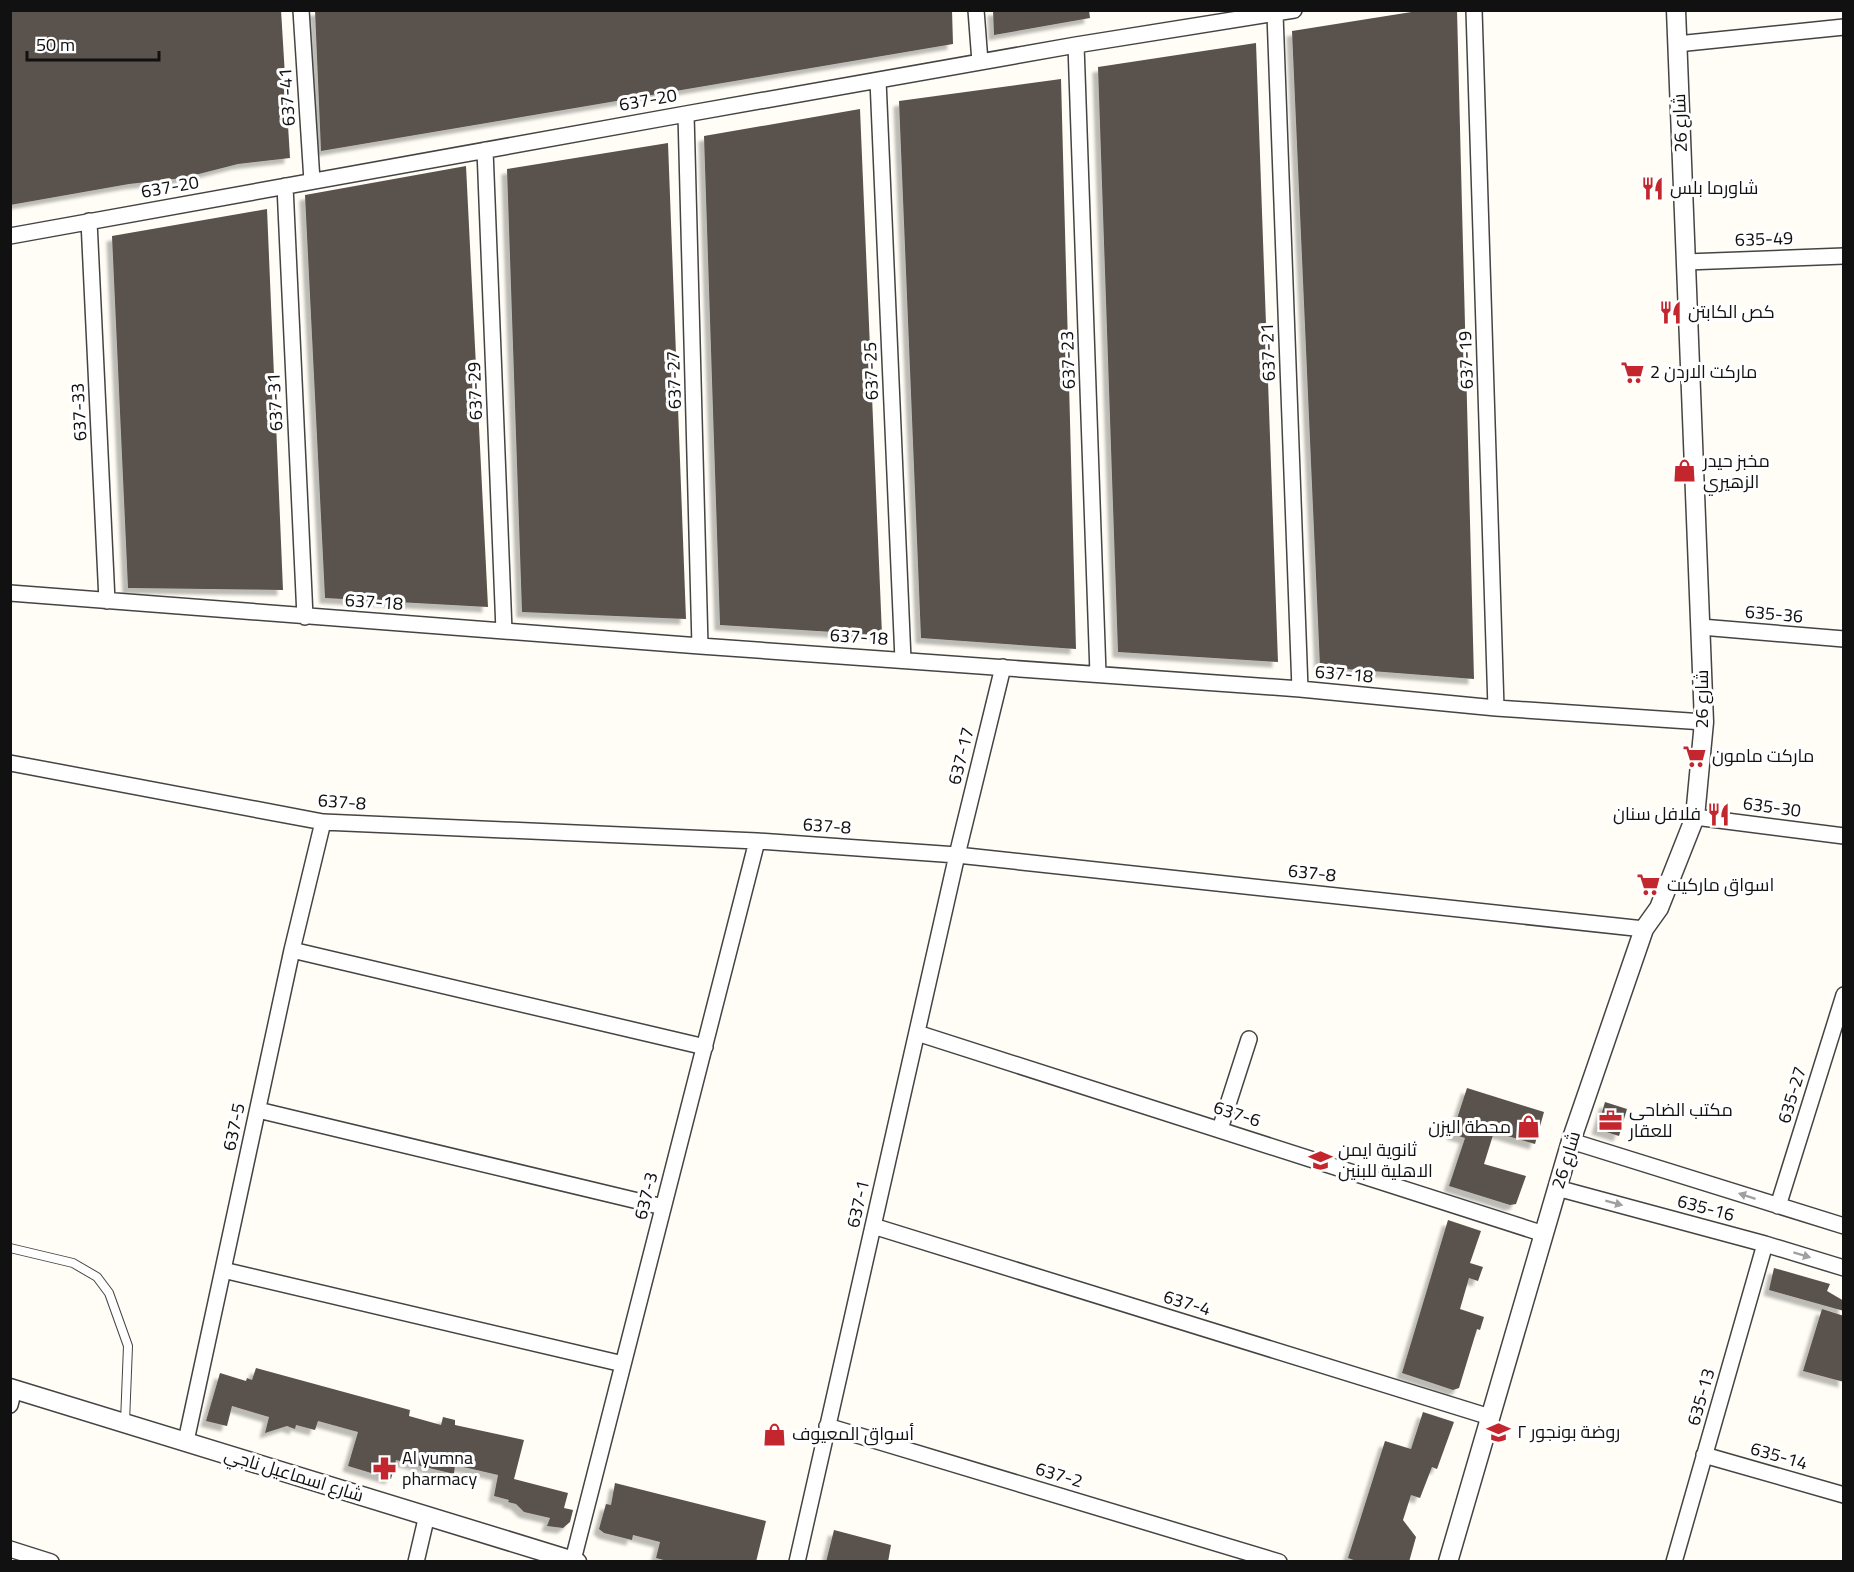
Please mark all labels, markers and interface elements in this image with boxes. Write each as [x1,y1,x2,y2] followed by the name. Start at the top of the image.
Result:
[27,24,159,62] scale bar
[36,28,75,61] text: 50 m
[268,67,305,127] street label: 637-41
[616,78,679,121] street label: 637-20
[1662,93,1697,153] street label: شارع 26
[138,165,201,208] street label: 637-20
[1670,171,1758,204] place label: شاورما بلس
[1639,175,1665,201] restaurant icon: شاورما بلس
[1734,221,1794,256] street label: 635-49
[1688,295,1775,328] place label: كص الكابتن
[1657,299,1683,325] restaurant icon: كص الكابتن
[1250,322,1285,382] street label: 637-21
[1050,330,1085,390] street label: 637-23
[1448,330,1483,390] street label: 637-19
[853,341,888,401] street label: 637-25
[656,350,691,410] street label: 637-27
[1650,355,1757,388] place label: ماركت الاردن 2
[1619,359,1645,385] supermarket icon: ماركت الاردن 2
[457,361,492,421] street label: 637-29
[256,372,293,432] street label: 637-31
[60,382,97,442] street label: 637-33
[1702,444,1770,498] place label: مخبز حيدر الزهيري
[1672,458,1698,484] shop icon: مخبز حيدر الزهيري
[344,583,404,620] street label: 637-18
[1744,595,1804,632] street label: 635-36
[829,618,889,655] street label: 637-18
[1314,655,1374,692] street label: 637-18
[1685,670,1718,729] street label: شارع 26
[937,724,984,788] street label: 637-17
[1712,739,1814,772] place label: ماركت مامون
[1681,743,1707,769] supermarket icon: ماركت مامون
[317,783,367,820] street label: 637-8
[1741,786,1803,827] street label: 635-30
[1613,797,1701,830] place label: فلافل سنان
[1706,801,1732,827] restaurant icon: فلافل سنان
[802,807,852,844] street label: 637-8
[1286,854,1338,891] street label: 637-8
[1667,868,1774,901] place label: اسواق ماركيت
[1636,872,1662,898] supermarket icon: اسواق ماركيت
[1767,1062,1816,1128] street label: 635-27
[1209,1090,1265,1137] street label: 637-6
[1628,1093,1733,1147] place label: مكتب الضاحي للعقار
[212,1100,255,1154] street label: 637-5
[1598,1107,1624,1133] office icon: مكتب الضاحي للعقار
[1428,1110,1511,1143] place label: محطة اليزن
[1516,1114,1542,1140] shop icon: محطة اليزن
[1541,1127,1590,1193] street label: شارع 26
[1338,1133,1433,1187] place label: ثانوية ايمن الاهلية للبنين
[1307,1147,1333,1173] school or university icon: ثانوية ايمن الاهلية للبنين
[624,1169,667,1223] street label: 637-3
[836,1177,879,1231] street label: 637-1
[1674,1184,1739,1231] street label: 635-16
[1738,1191,1756,1200] one-way arrow
[1605,1199,1623,1209] one-way arrow
[1793,1251,1811,1260] one-way arrow
[1159,1280,1215,1325] street label: 637-4
[1677,1364,1724,1429] street label: 635-13
[1517,1415,1620,1448] place label: روضة بونجور ٢
[792,1417,914,1450] place label: أسواق المعيوف
[1486,1419,1512,1445] school or university icon: روضة بونجور ٢
[761,1421,787,1447] shop icon: أسواق المعيوف
[1747,1432,1812,1479] street label: 635-14
[220,1438,368,1511] street label: شارع اسماعيل ناجي
[402,1441,477,1495] place label: Al yumna pharmacy
[1031,1452,1087,1497] street label: 637-2
[371,1455,397,1481] pharmacy icon: Al yumna pharmacy

